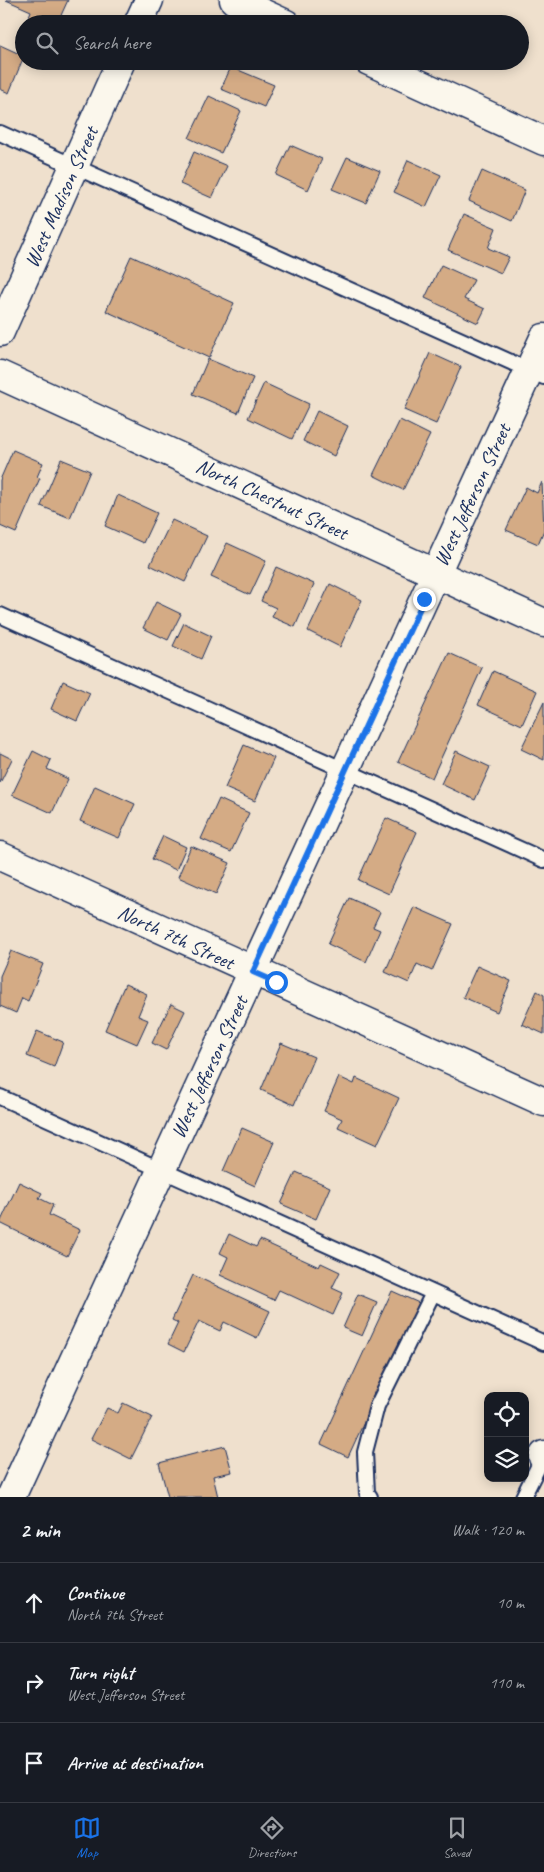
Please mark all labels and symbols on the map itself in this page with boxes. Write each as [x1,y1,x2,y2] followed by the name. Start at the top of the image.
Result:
[18,121,105,271] street label: West Madison Street
[428,418,517,570] street label: West Jefferson Street
[192,452,354,546] street label: North Chestnut Street
[413,588,436,611] route end
[114,899,240,976] street label: North 7th Street
[265,971,288,994] route start
[165,990,254,1142] street label: West Jefferson Street

